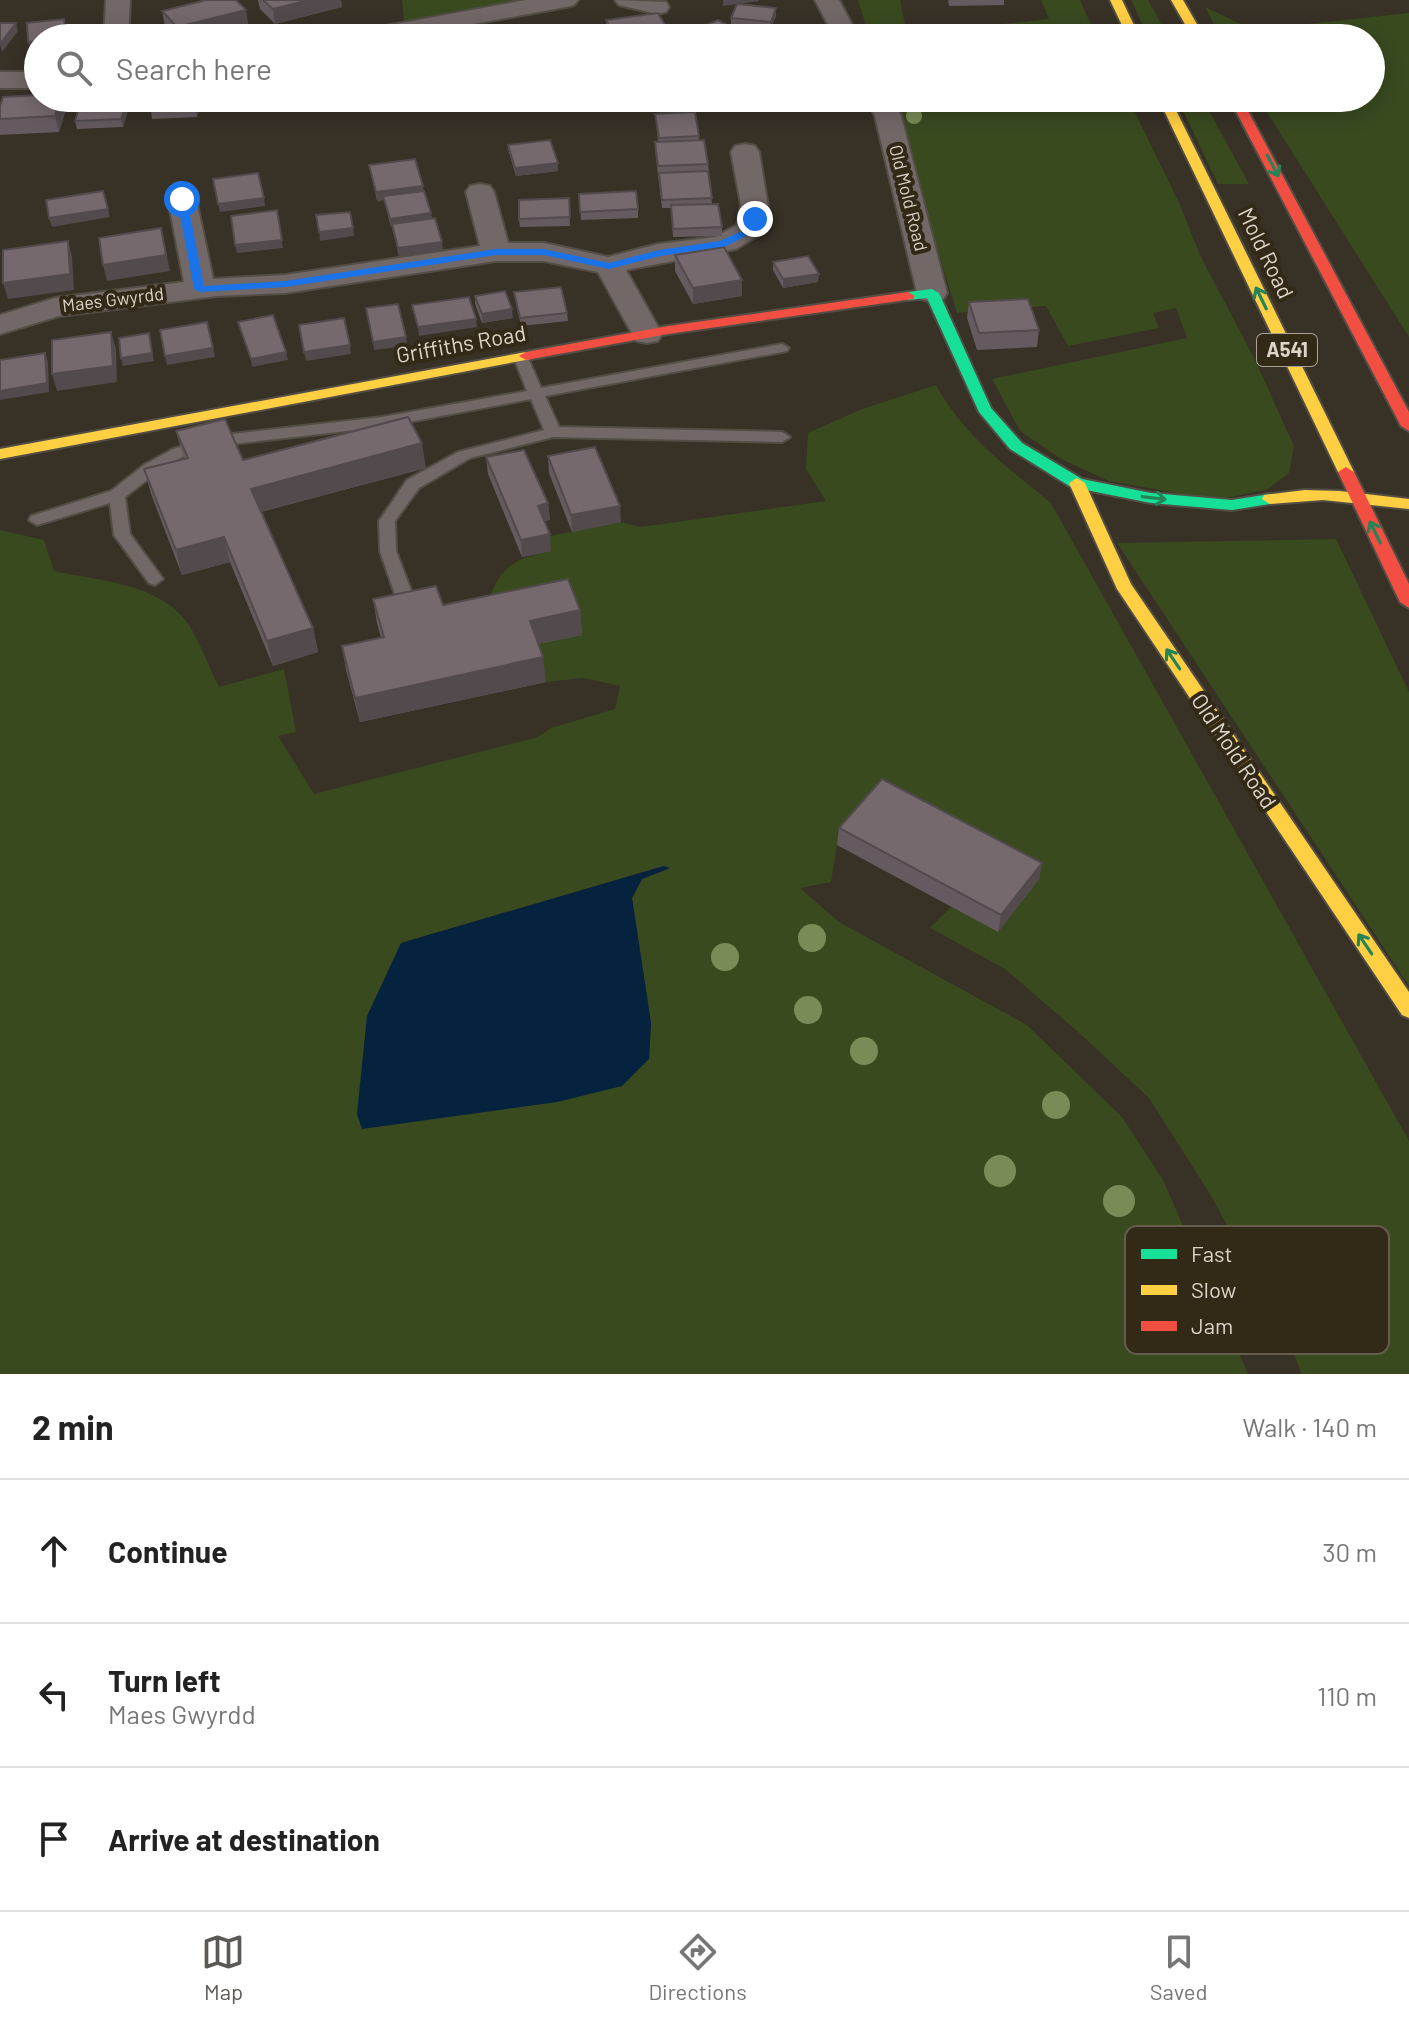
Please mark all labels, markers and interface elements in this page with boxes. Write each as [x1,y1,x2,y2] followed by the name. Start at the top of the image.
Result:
[24,24,1385,112] search box
[52,46,96,90] icon: search
[116,50,272,86] text: Search here
[885,142,933,253] street label: Old Mold Road
[1265,154,1281,177] one-way arrow
[164,181,200,217] route start
[737,201,773,237] route end
[1234,203,1300,302] street label: Mold Road
[61,282,165,316] street label: Maes Gwyrdd
[1253,286,1268,310] one-way arrow
[394,319,528,367] street label: Griffiths Road
[1257,334,1317,366] road number: A541
[1140,490,1166,505] one-way arrow
[1367,520,1382,544] one-way arrow
[1164,648,1180,671] one-way arrow
[1187,688,1283,813] street label: Old Mold Road
[1357,933,1373,956] one-way arrow
[1125,1226,1389,1354] legend
[1191,1240,1233,1266] text: Fast
[1191,1276,1236,1302] text: Slow
[1191,1312,1233,1338] text: Jam
[32,1406,114,1447] text: 2 min
[1242,1411,1377,1442] text: Walk · 140 m
[32,1529,76,1573] icon: ahead
[108,1533,228,1569] text: Continue
[1322,1536,1377,1567] text: 30 m
[108,1662,221,1698] text: Turn left
[32,1673,76,1717] icon: left
[1317,1680,1377,1711] text: 110 m
[108,1698,256,1729] text: Maes Gwyrdd
[32,1817,76,1861] icon: arrive
[108,1821,380,1857] text: Arrive at destination
[201,1930,245,2004] tab: Map
[648,1930,747,2004] tab: Directions
[1150,1930,1207,2004] tab: Saved

